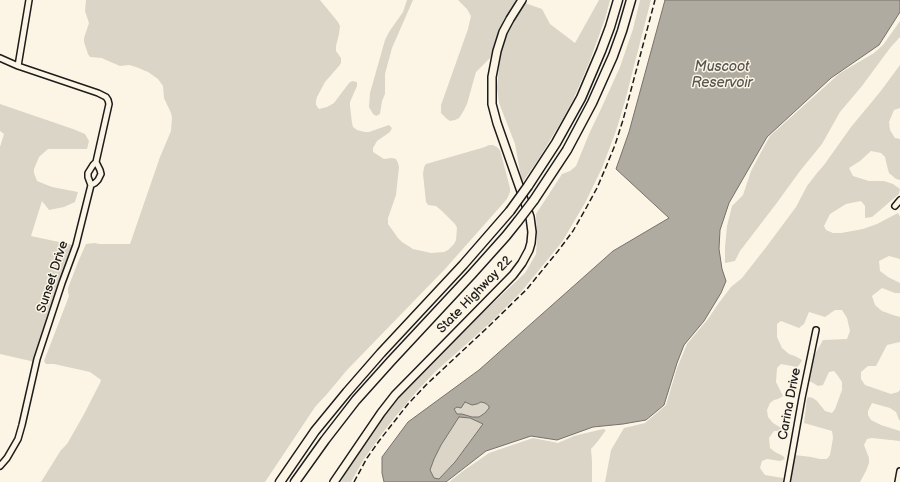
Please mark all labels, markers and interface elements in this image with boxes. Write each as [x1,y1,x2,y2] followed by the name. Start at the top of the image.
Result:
[691,59,753,92] water label: Muscoot Reservoir
[34,239,72,315] street label: Sunset Drive
[434,253,516,337] street label: State Highway 22
[775,367,805,441] street label: Carina Drive

